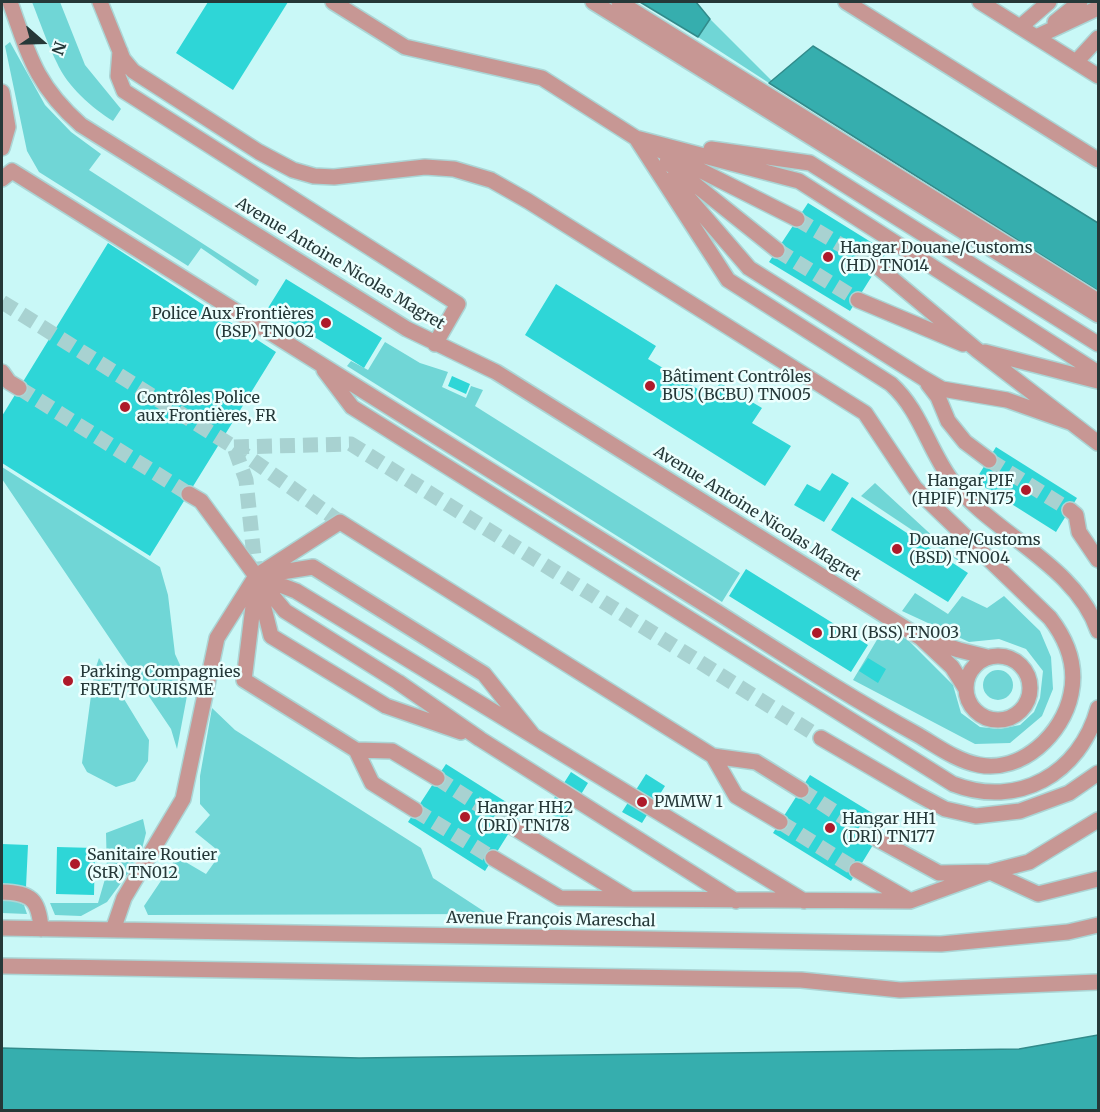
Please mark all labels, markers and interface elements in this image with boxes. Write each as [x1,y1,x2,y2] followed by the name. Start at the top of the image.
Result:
[12,12,72,72] north arrow
[47,39,70,58] text: N
[232,194,448,334] street label: Avenue Antoine Nicolas Magret
[840,238,1033,276] place label: Hangar Douane/Customs (HD) TN014
[821,250,835,264] marker: Hangar Douane/Customs (HD) TN014
[152,304,314,342] place label: Police Aux Frontières (BSP) TN002
[319,316,333,330] marker: Police Aux Frontières (BSP) TN002
[662,367,811,405] place label: Bâtiment Contrôles BUS (BCBU) TN005
[643,379,657,393] marker: Bâtiment Contrôles BUS (BCBU) TN005
[137,388,276,426] place label: Contrôles Police aux Frontières, FR
[118,400,132,414] marker: Contrôles Police aux Frontières, FR
[650,442,864,586] street label: Avenue Antoine Nicolas Magret
[911,471,1014,509] place label: Hangar PIF (HPIF) TN175
[1019,483,1033,497] marker: Hangar PIF (HPIF) TN175
[909,530,1041,568] place label: Douane/Customs (BSD) TN004
[890,542,904,556] marker: Douane/Customs (BSD) TN004
[829,623,959,643] place label: DRI (BSS) TN003
[810,626,824,640] marker: DRI (BSS) TN003
[80,662,240,700] place label: Parking Compagnies FRET/TOURISME
[61,674,75,688] marker: Parking Compagnies FRET/TOURISME
[654,792,723,812] place label: PMMW 1
[635,795,649,809] marker: PMMW 1
[477,798,573,836] place label: Hangar HH2 (DRI) TN178
[842,809,936,847] place label: Hangar HH1 (DRI) TN177
[458,810,472,824] marker: Hangar HH2 (DRI) TN178
[823,821,837,835] marker: Hangar HH1 (DRI) TN177
[87,845,217,883] place label: Sanitaire Routier (StR) TN012
[68,857,82,871] marker: Sanitaire Routier (StR) TN012
[446,909,656,931] street label: Avenue François Mareschal

